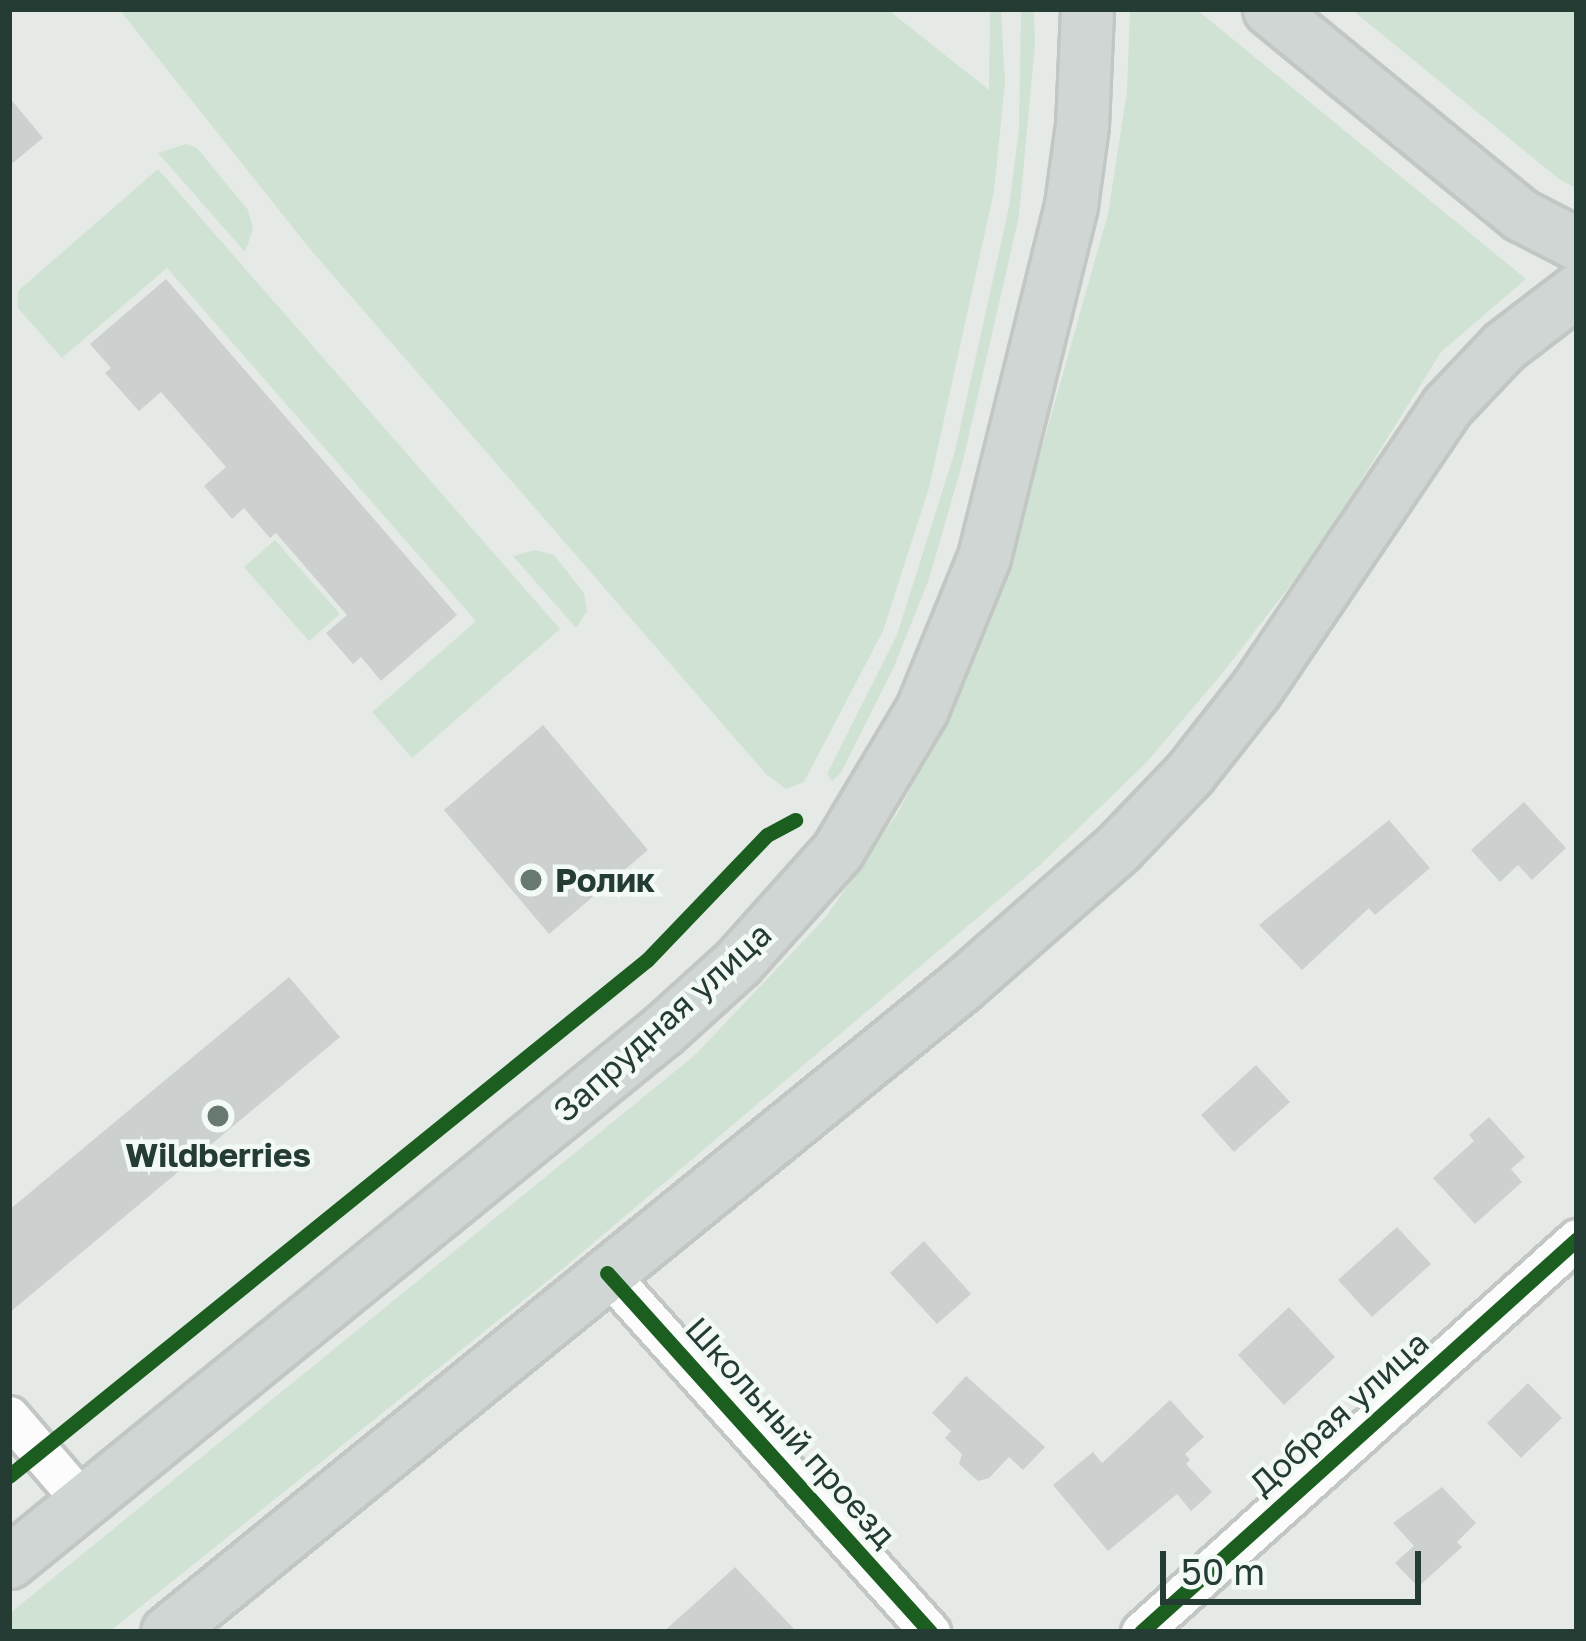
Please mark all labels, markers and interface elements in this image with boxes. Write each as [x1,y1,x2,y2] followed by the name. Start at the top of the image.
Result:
[555,860,655,900] place label: Ролик
[518,867,544,893] marker: Ролик
[545,914,779,1130] street label: Запрудная улица
[205,1103,231,1129] marker: Wildberries
[125,1135,311,1175] place label: Wildberries
[677,1309,905,1555] street label: Школьный проезд
[1242,1323,1436,1503] street label: Добрая улица
[1166,1527,1427,1601] scale bar
[1181,1550,1265,1593] text: 50 m

